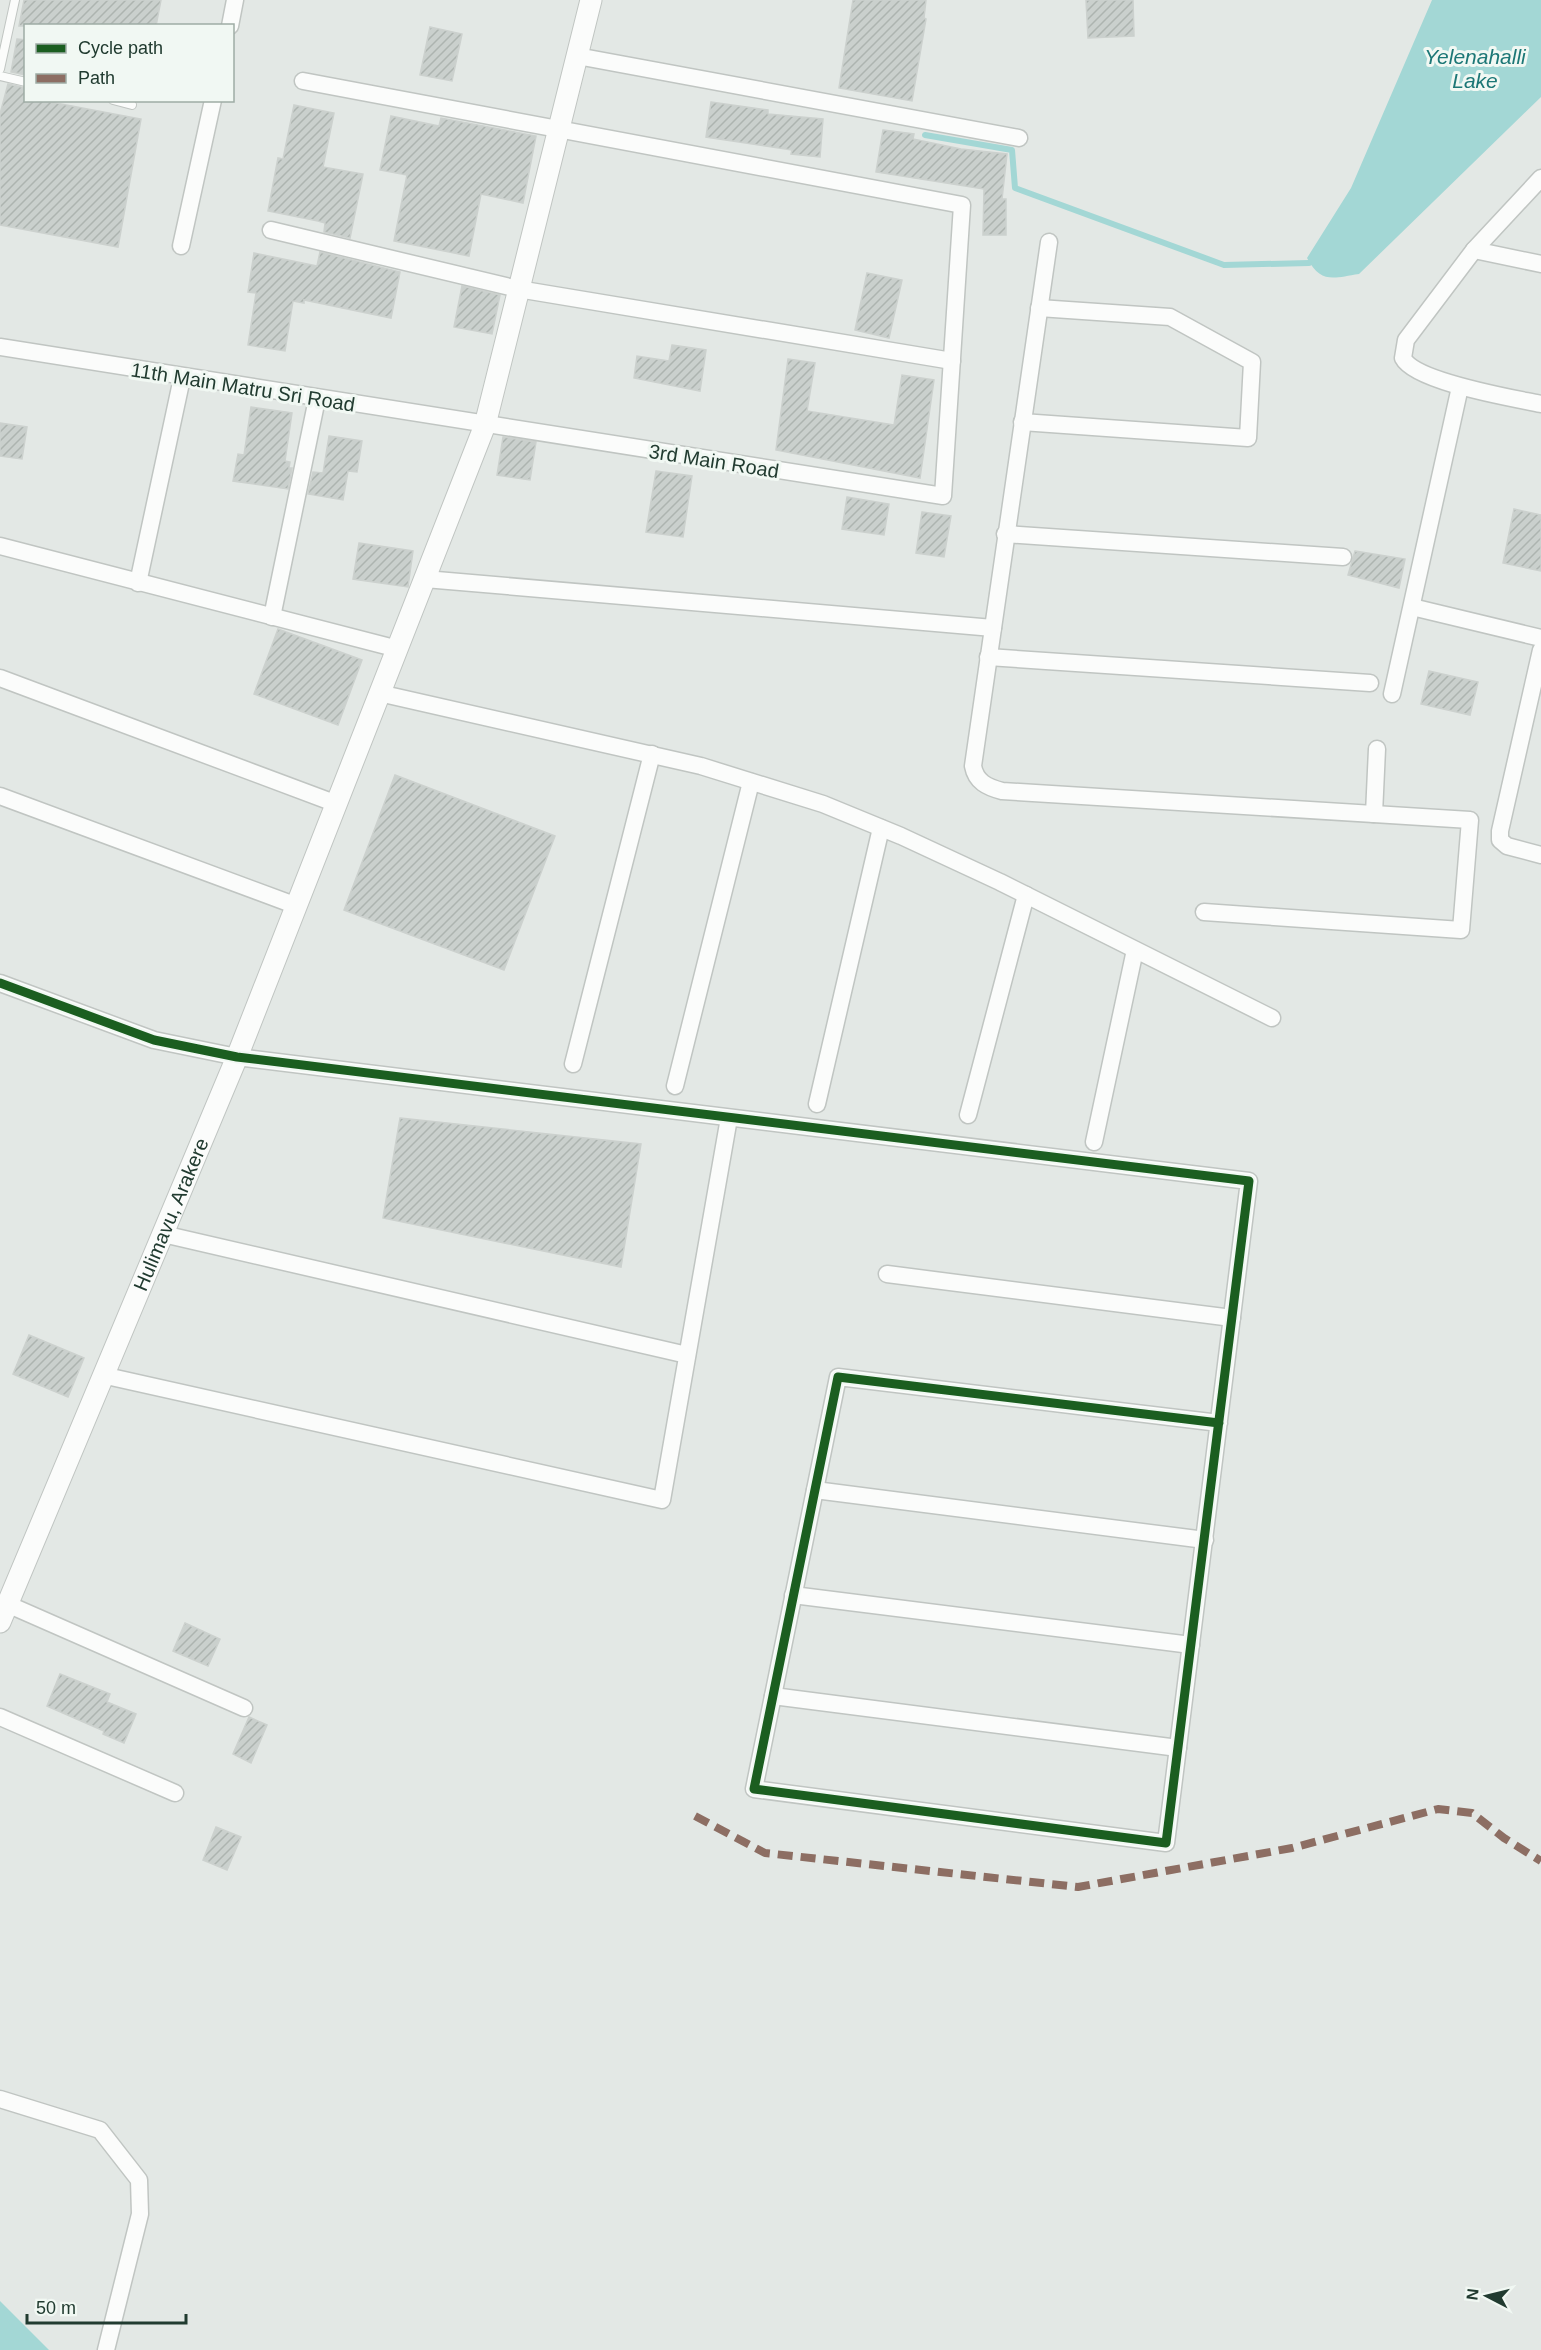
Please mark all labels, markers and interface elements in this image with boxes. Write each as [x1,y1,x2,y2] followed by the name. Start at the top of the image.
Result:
[24,24,234,102] legend
[78,38,163,58] text: Cycle path
[1424,45,1527,92] water label: Yelenahalli Lake
[78,68,115,88] text: Path
[129,358,357,416] street label: 11th Main Matru Sri Road
[647,440,781,482] street label: 3rd Main Road
[129,1135,213,1294] street label: Hulimavu, Arakere
[1457,2266,1517,2326] north arrow
[27,2287,186,2325] scale bar
[1463,2287,1482,2301] text: N
[36,2298,76,2318] text: 50 m

